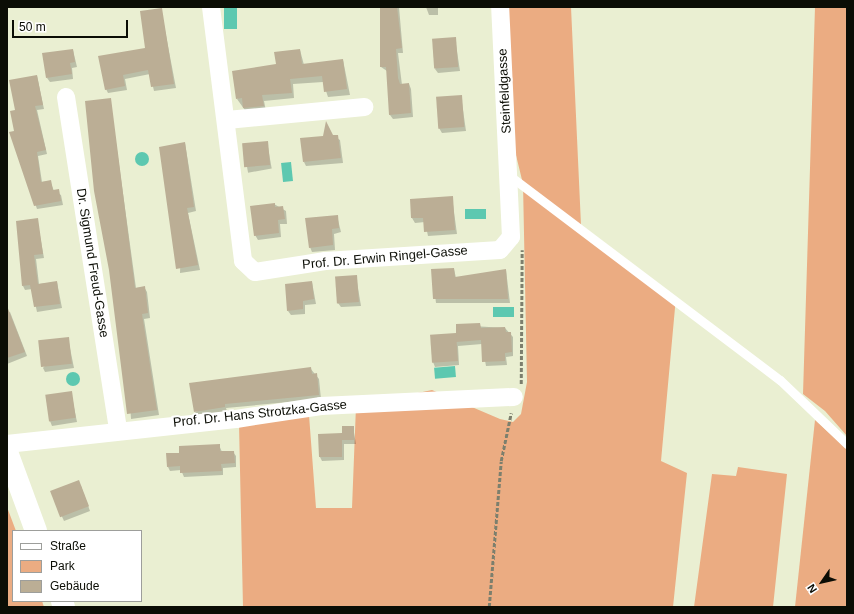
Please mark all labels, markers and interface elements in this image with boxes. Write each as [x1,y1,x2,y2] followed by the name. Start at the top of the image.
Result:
[14,12,130,38] scale bar
[19,20,46,34] text: 50 m
[495,48,515,134] street label: Steinfeldgasse
[72,187,112,339] street label: Dr. Sigmund Freud-Gasse
[302,243,468,273] street label: Prof. Dr. Erwin Ringel-Gasse
[172,397,348,431] street label: Prof. Dr. Hans Strotzka-Gasse
[12,530,142,602] legend
[50,539,86,553] text: Straße
[50,559,75,573] text: Park
[802,562,842,602] north arrow
[50,579,99,593] text: Gebäude
[805,582,819,595] text: N

